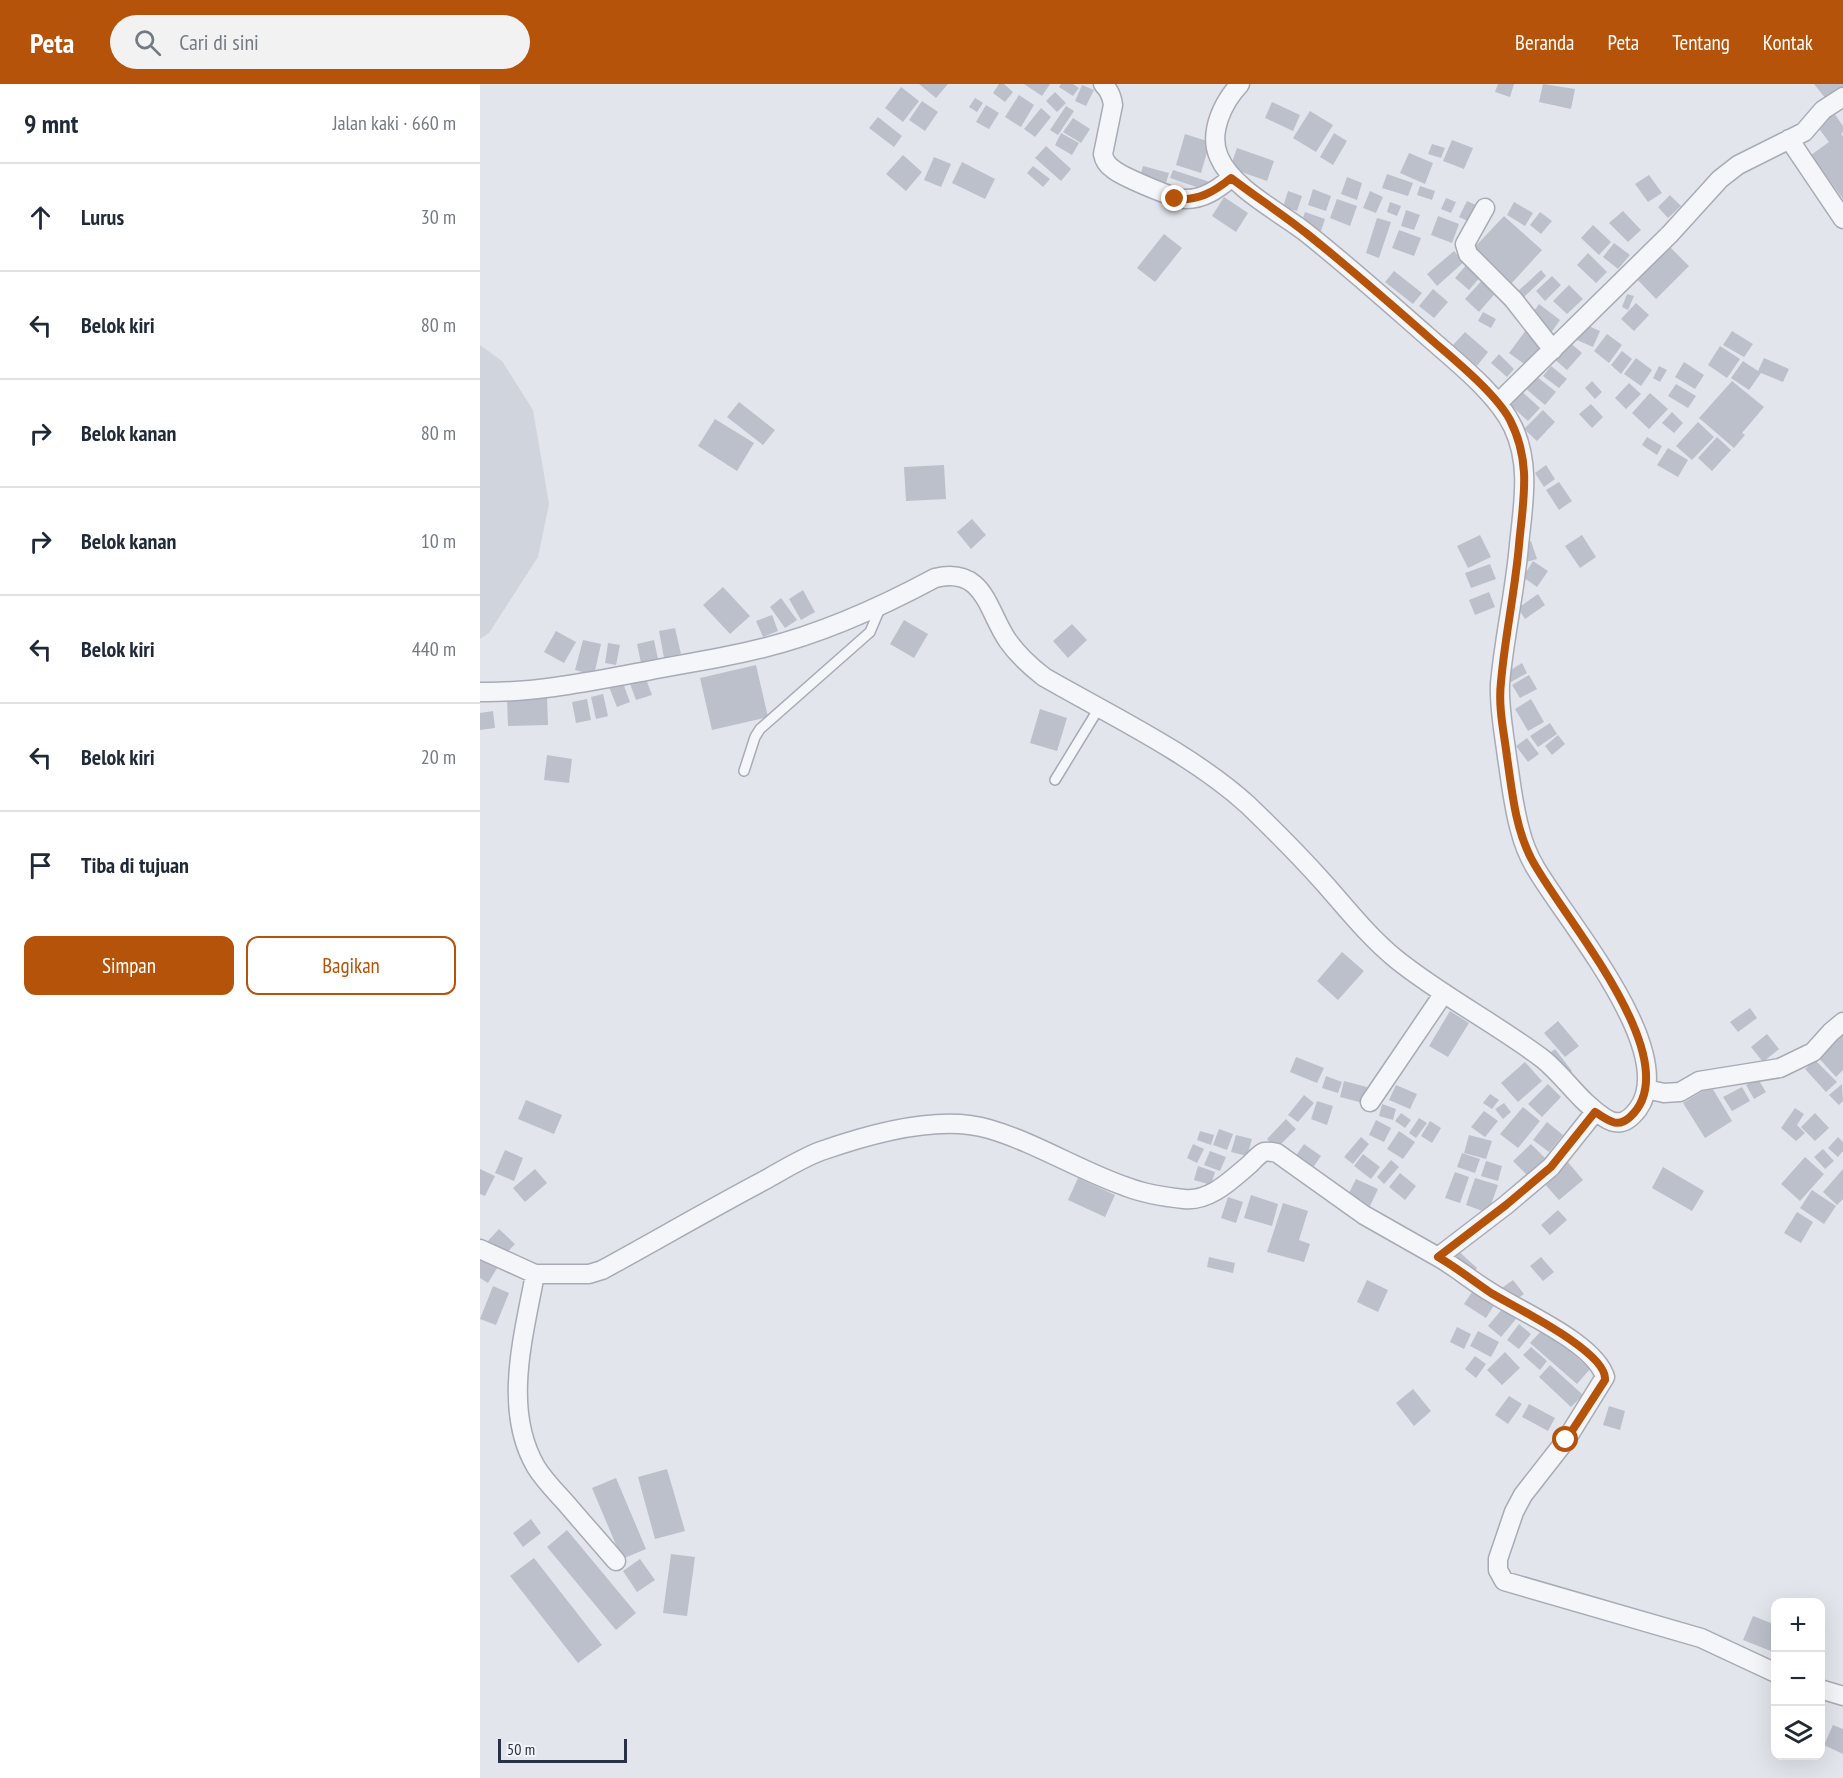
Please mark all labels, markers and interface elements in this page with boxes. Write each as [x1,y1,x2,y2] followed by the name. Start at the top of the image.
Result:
[110,15,530,69] search box
[30,24,74,61] text: Peta
[131,26,164,59] icon: search
[179,28,259,56] text: Cari di sini
[1515,29,1575,56] text: Beranda
[1608,29,1639,56] text: Peta
[1672,29,1730,56] text: Tentang
[1763,29,1813,56] text: Kontak
[24,107,78,140] text: 9 mnt
[333,110,456,136] text: Jalan kaki · 660 m
[1161,185,1187,211] route end
[24,201,57,234] icon: ahead
[81,203,124,231] text: Lurus
[421,204,456,230] text: 30 m
[24,309,57,342] icon: left
[81,311,155,339] text: Belok kiri
[421,312,456,338] text: 80 m
[24,417,57,450] icon: right
[81,419,176,447] text: Belok kanan
[421,420,456,446] text: 80 m
[24,525,57,558] icon: right
[81,527,176,555] text: Belok kanan
[421,528,456,554] text: 10 m
[24,633,57,666] icon: left
[81,635,155,663] text: Belok kiri
[412,636,456,662] text: 440 m
[24,741,57,774] icon: left
[81,743,155,771] text: Belok kiri
[421,744,456,770] text: 20 m
[24,849,57,882] icon: arrive
[81,851,189,879] text: Tiba di tujuan
[24,936,234,995] button: Simpan
[246,936,456,995] button: Bagikan
[1552,1426,1578,1452] route start
[1771,1598,1825,1760] map controls
[1771,1598,1825,1652] button: +
[1771,1652,1825,1706] button: −
[1771,1706,1825,1760] button: layers
[498,1736,627,1764] scale bar
[507,1739,535,1759] text: 50 m

